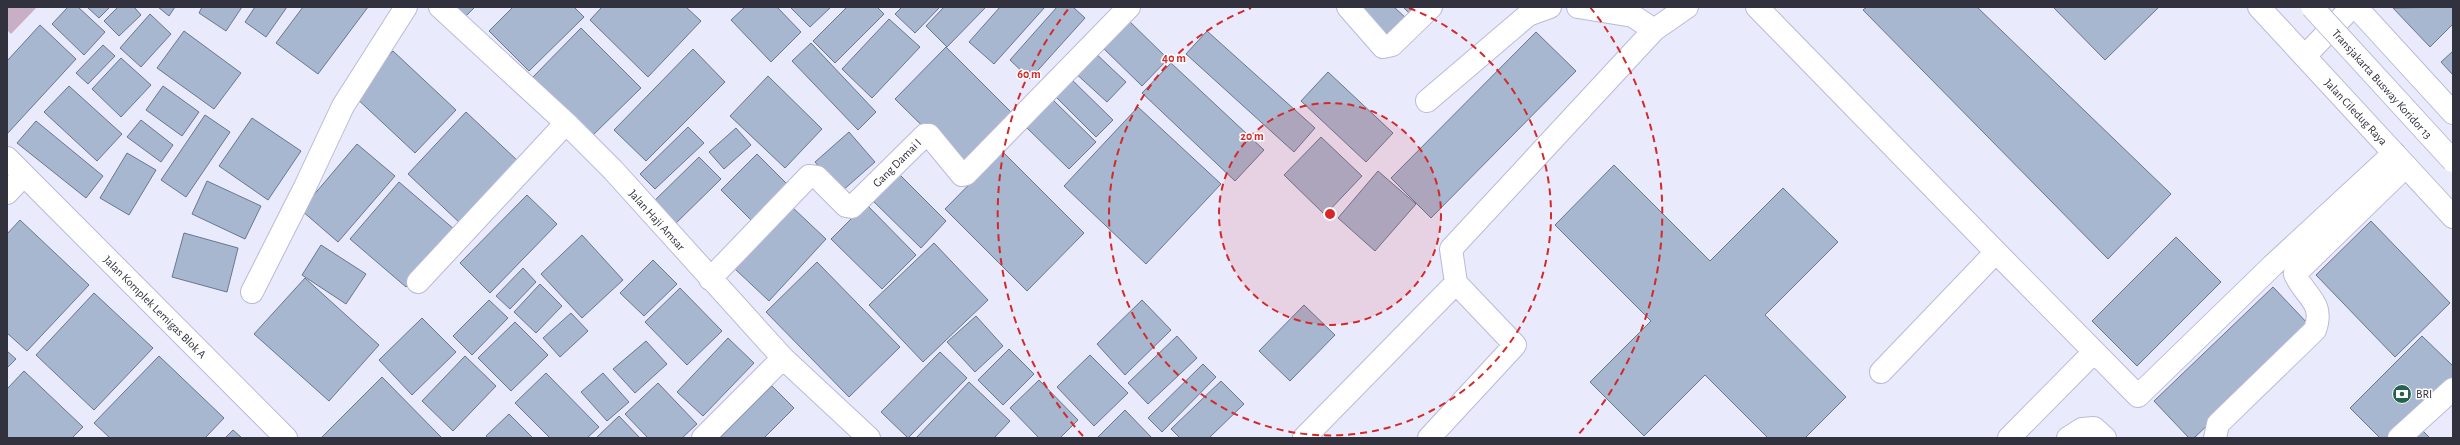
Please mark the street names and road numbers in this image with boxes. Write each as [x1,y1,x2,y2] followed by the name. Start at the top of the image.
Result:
[2329,27,2434,142] street label: Transjakarta Busway Koridor 13
[2322,77,2390,148] street label: Jalan Ciledug Raya
[871,137,923,189] street label: Gang Damai I
[626,187,687,254] street label: Jalan Haji Amsar
[101,253,209,361] street label: Jalan Komplek Lemigas Blok A

